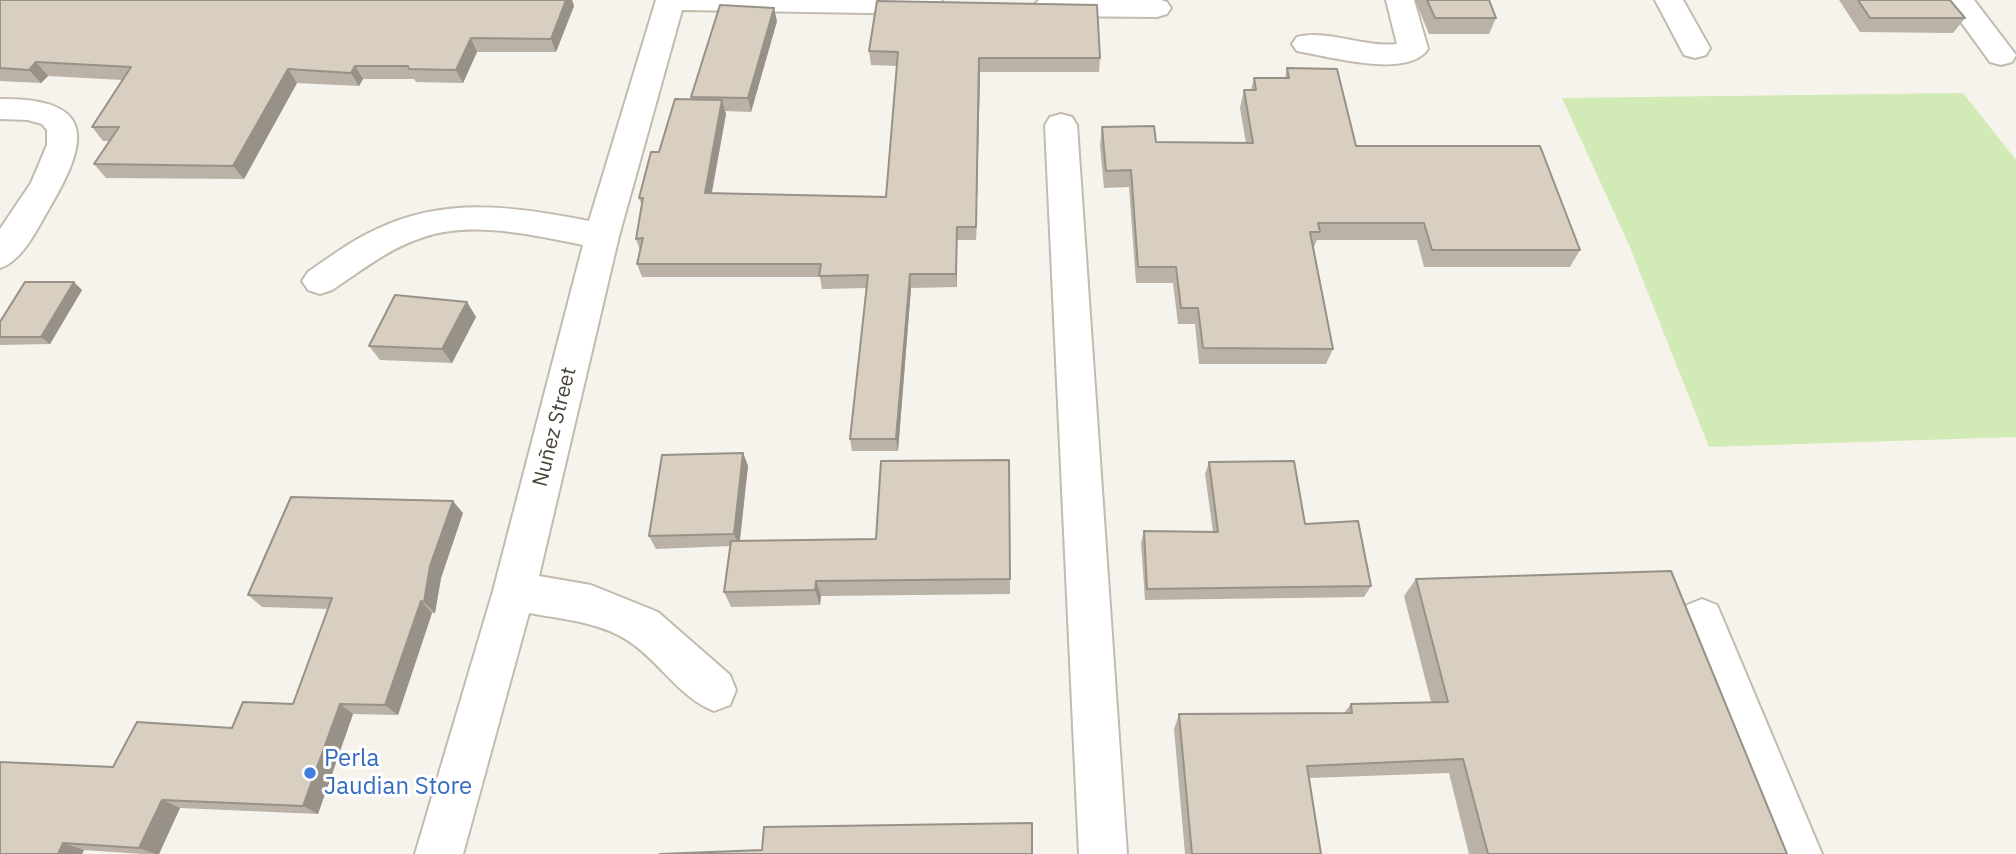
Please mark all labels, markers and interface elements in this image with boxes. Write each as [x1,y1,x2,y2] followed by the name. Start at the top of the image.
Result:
[528,365,582,489] street label: Nuñez Street
[324,745,472,801] place label: Perla Jaudian Store
[302,765,318,781] marker: Perla Jaudian Store

